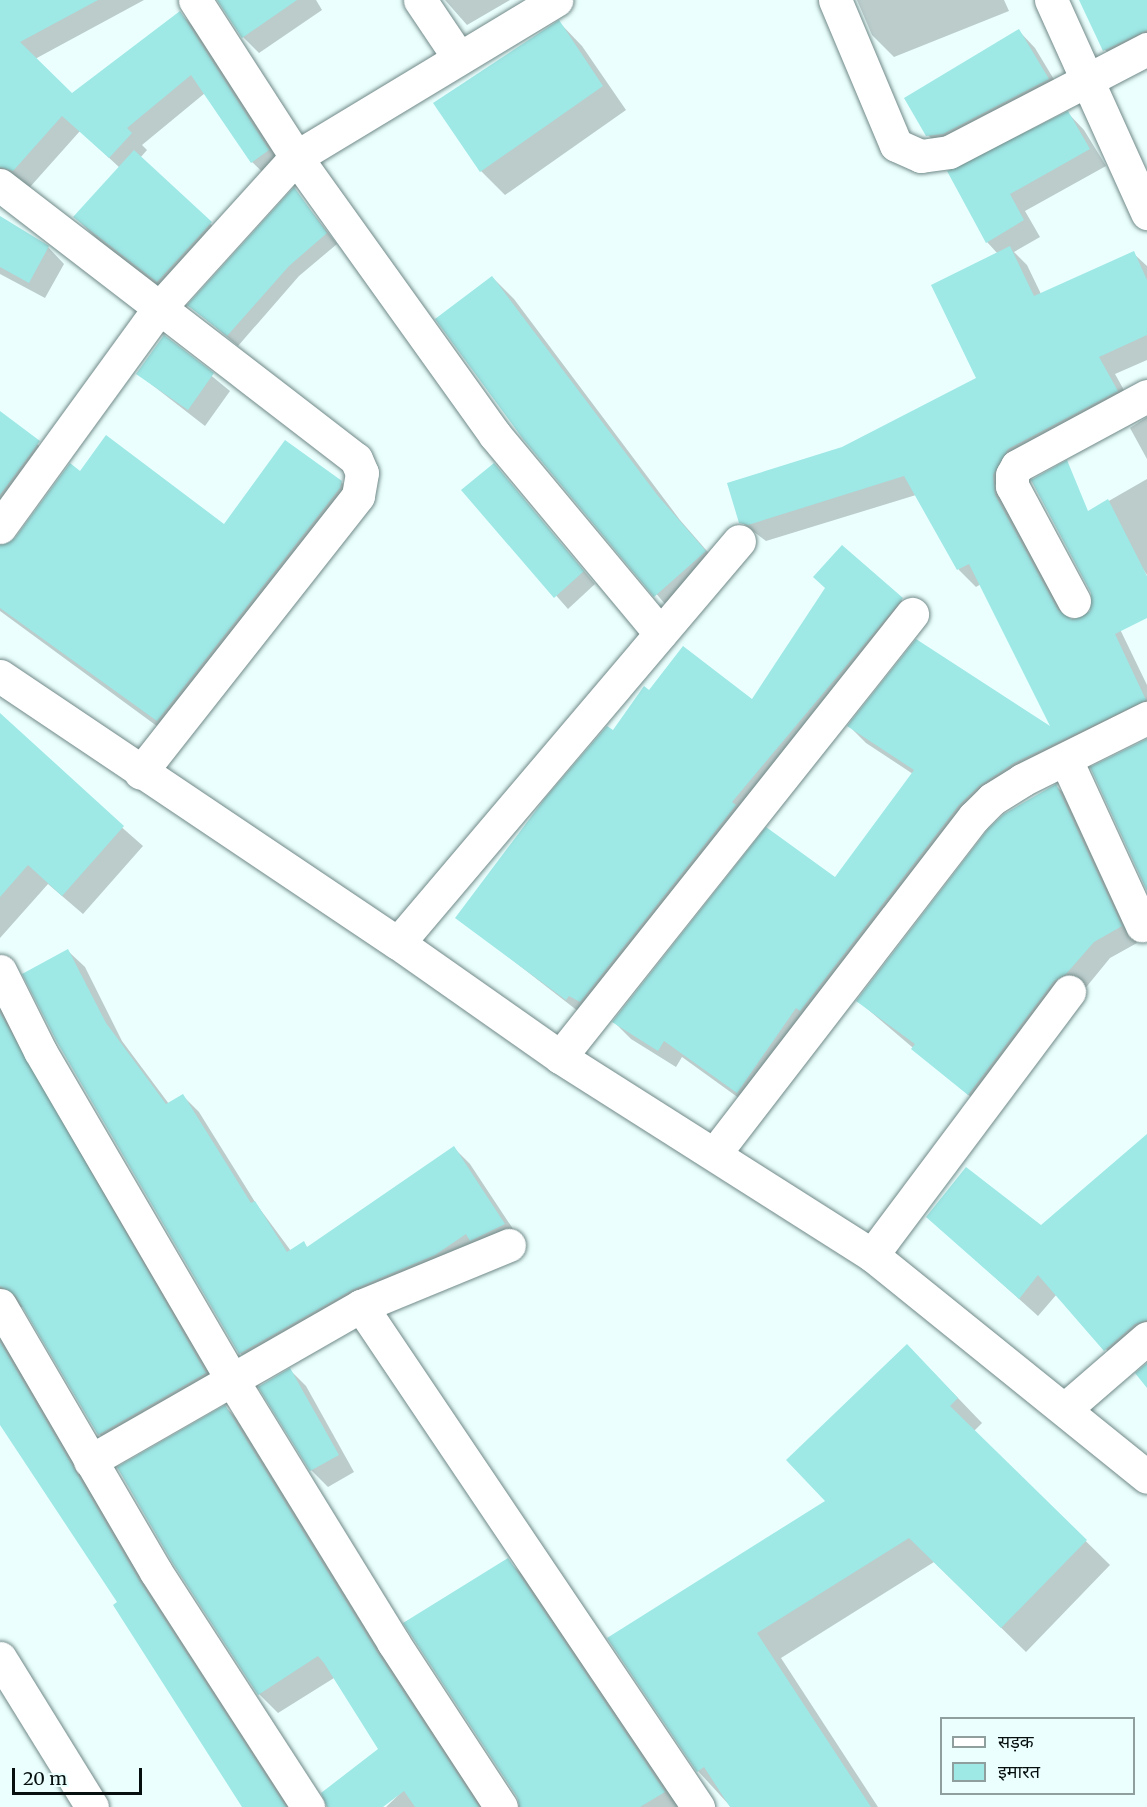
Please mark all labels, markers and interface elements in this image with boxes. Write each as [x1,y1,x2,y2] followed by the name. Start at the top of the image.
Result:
[940,1717,1135,1795] legend
[998,1730,1034,1753] text: सड़क
[15,1756,146,1794] scale bar
[998,1760,1040,1783] text: इमारत
[23,1767,67,1790] text: 20 m

